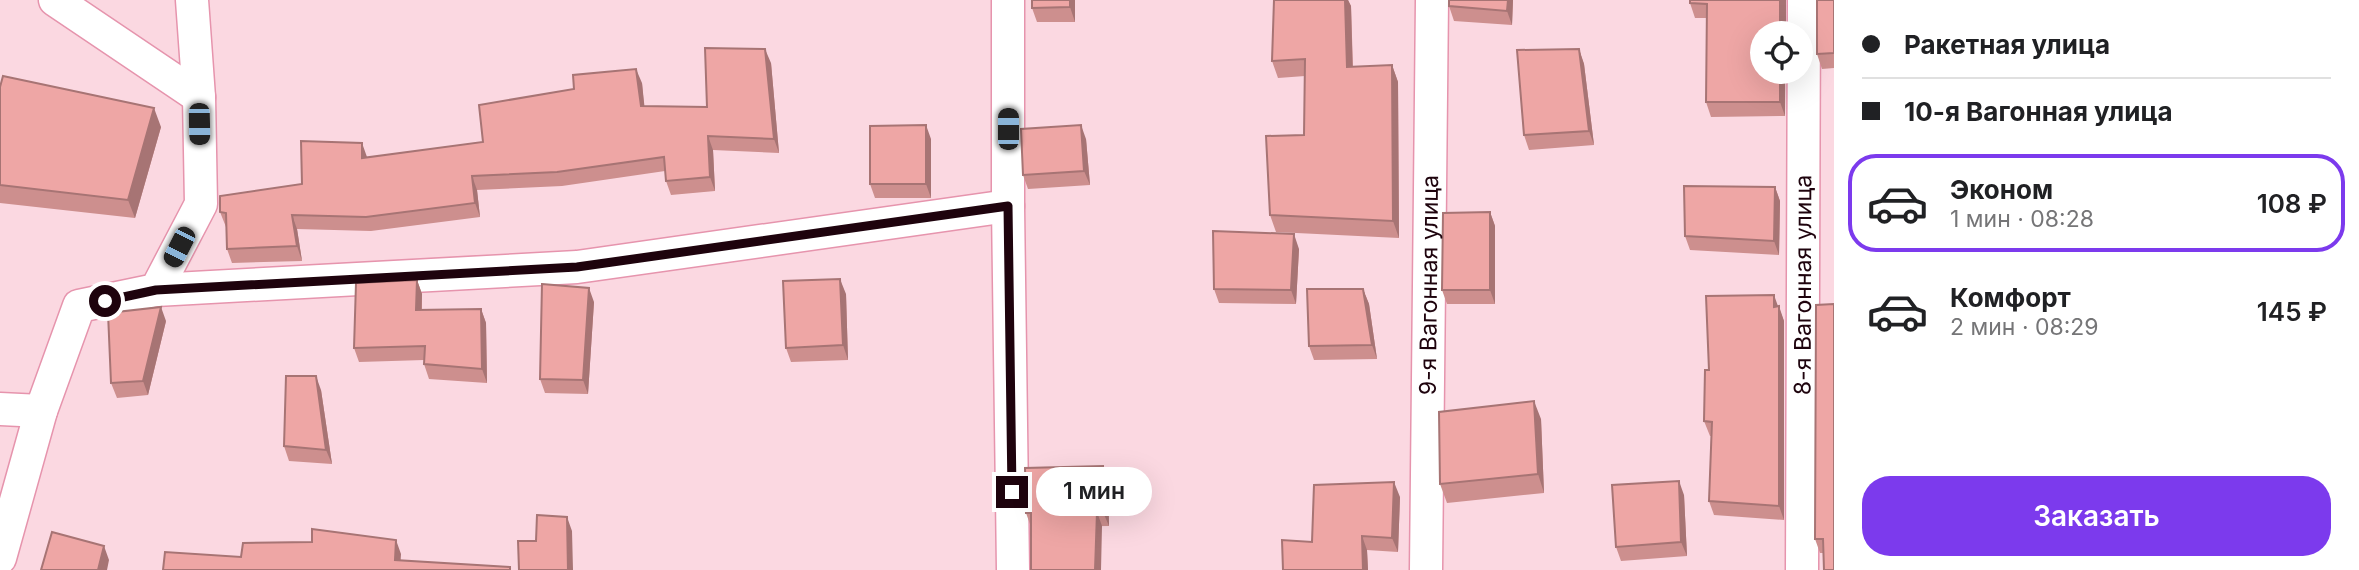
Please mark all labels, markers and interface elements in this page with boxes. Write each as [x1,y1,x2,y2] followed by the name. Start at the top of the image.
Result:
[1750,21,1813,84] map controls
[1750,21,1813,84] button: locate
[1904,29,2110,60] text: Ракетная улица
[1904,96,2173,127] text: 10-я Вагонная улица
[189,103,210,145] car
[998,108,1019,150] car
[1866,172,1929,235] icon: car
[1950,174,2053,205] text: Эконом
[1414,175,1444,395] street label: 9-я Вагонная улица
[1789,175,1817,395] street label: 8-я Вагонная улица
[2257,188,2327,219] text: 108 ₽
[1950,205,2094,233] text: 1 мин · 08:28
[161,224,198,270] car
[1866,280,1929,343] icon: car
[1950,282,2071,313] text: Комфорт
[89,285,121,317] route start
[2257,296,2327,327] text: 145 ₽
[1950,313,2099,341] text: 2 мин · 08:29
[1036,468,1152,516] callout: 1 мин
[996,476,1028,508] route end
[1862,476,2331,556] button: Заказать
[1063,477,1125,505] text: 1 мин

